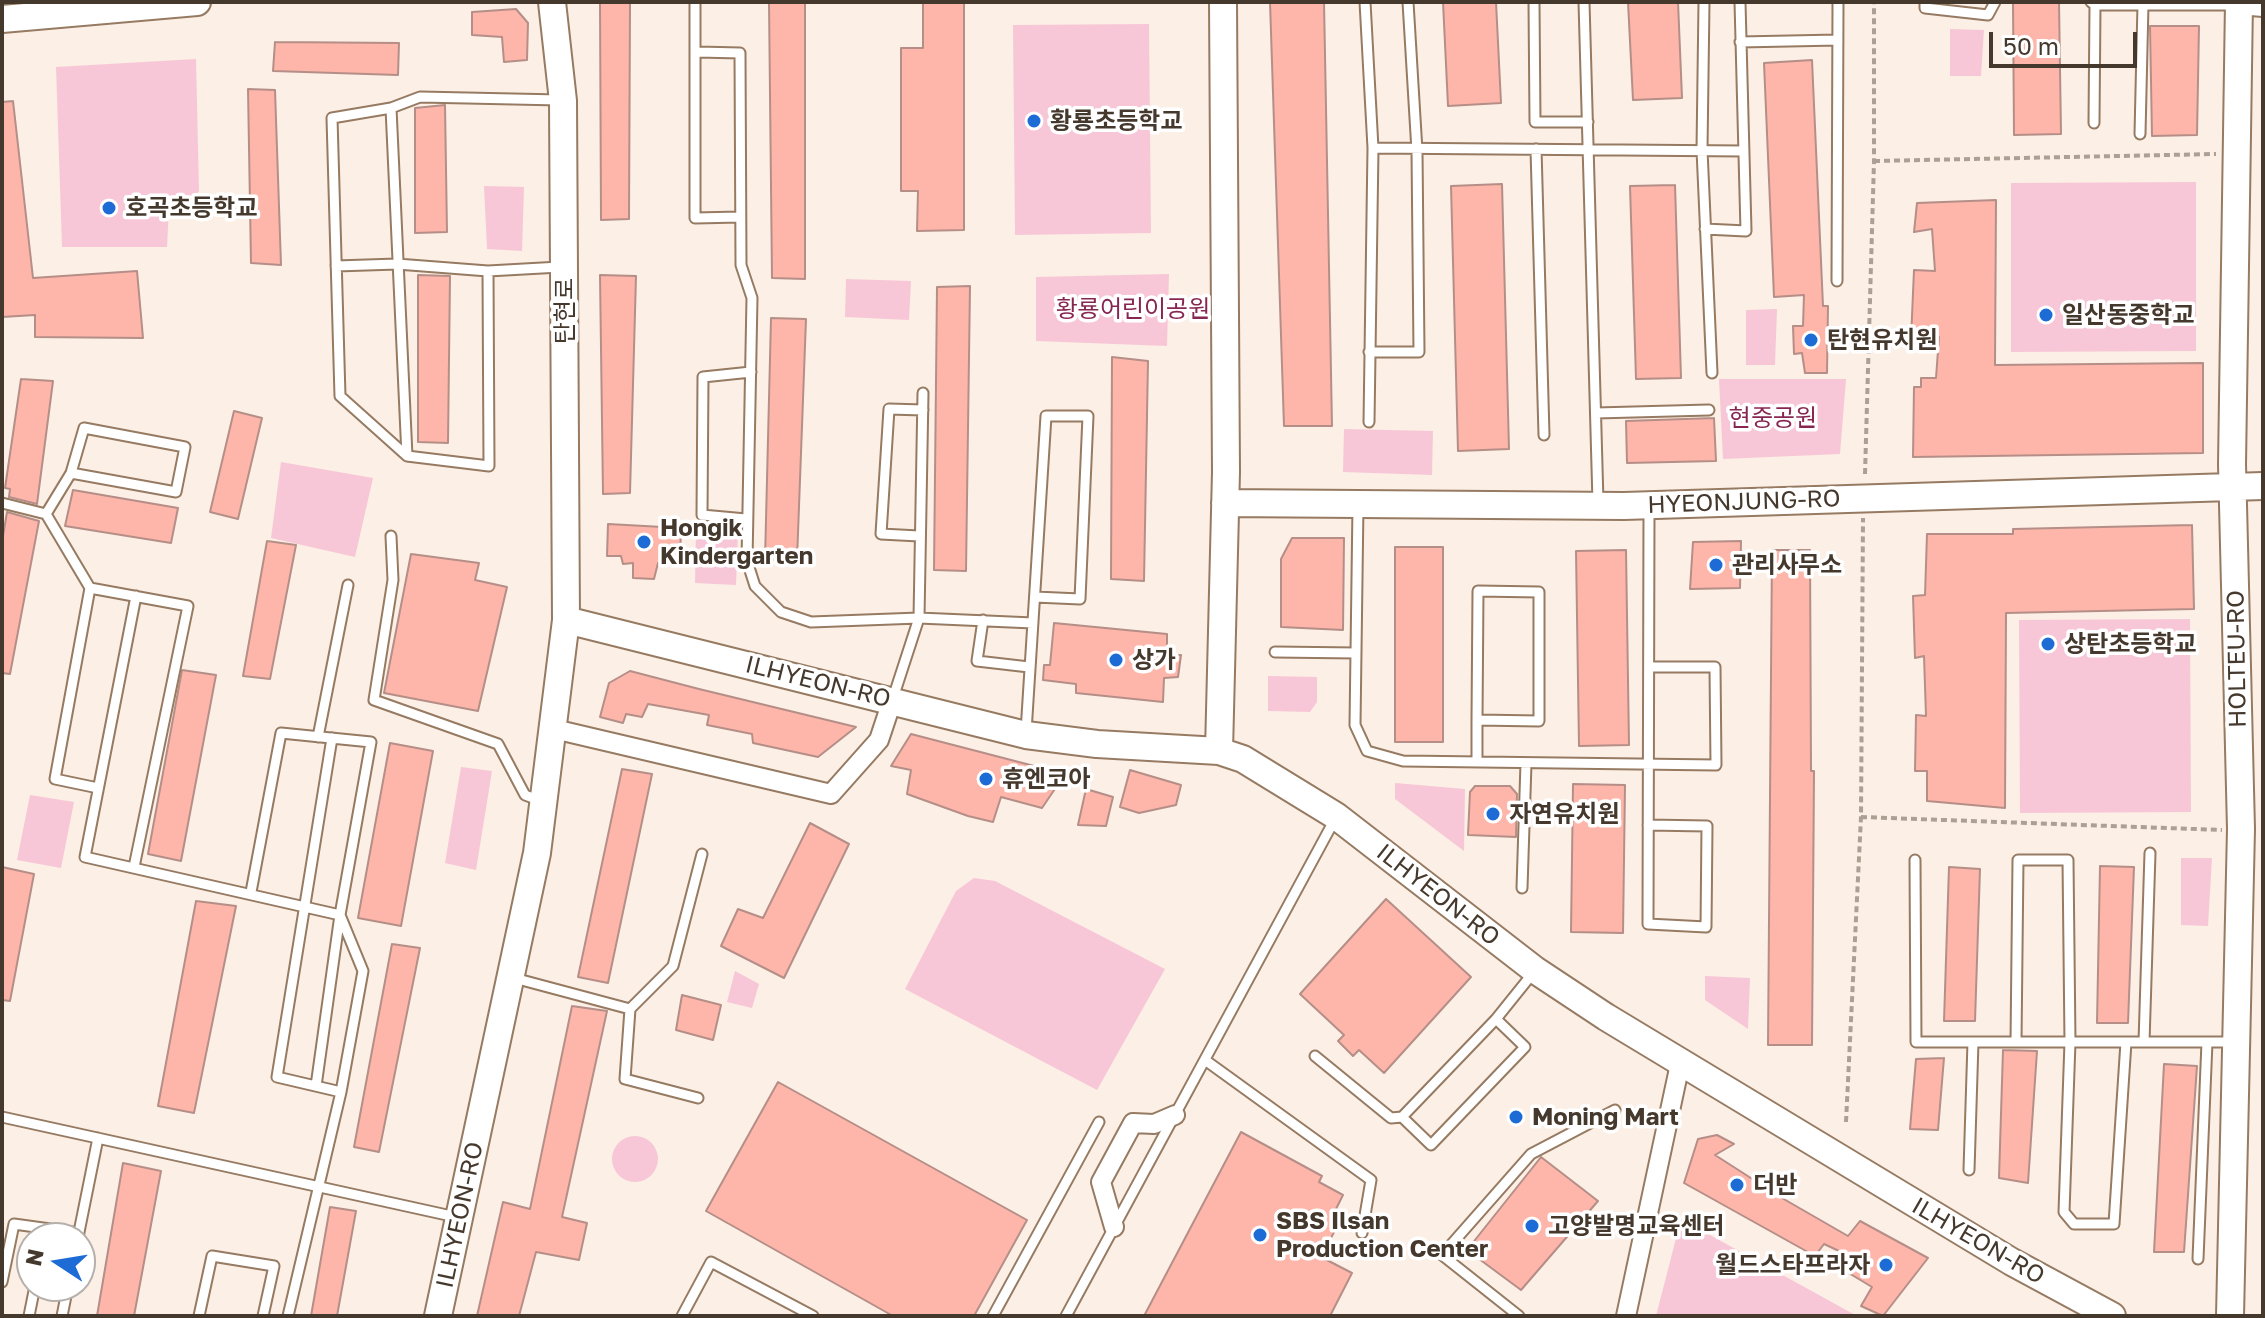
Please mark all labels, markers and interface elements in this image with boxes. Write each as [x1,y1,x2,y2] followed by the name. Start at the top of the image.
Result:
[1993,16,2141,66] scale bar
[2003,31,2059,60] text: 50 m
[1050,107,1182,135] place label: 황룡초등학교
[1025,112,1043,130] marker: 황룡초등학교
[125,194,257,222] place label: 호곡초등학교
[100,199,118,217] marker: 호곡초등학교
[551,278,579,344] street label: 탄현로
[1056,295,1210,323] park label: 황룡어린이공원
[2062,301,2194,329] place label: 일산동중학교
[2037,306,2055,324] marker: 일산동중학교
[1827,326,1937,354] place label: 탄현유치원
[1802,331,1820,349] marker: 탄현유치원
[1729,404,1817,432] park label: 현중공원
[1647,484,1841,520] street label: HYEONJUNG-RO
[660,514,813,570] place label: Hongik Kindergarten
[635,533,653,551] marker: Hongik Kindergarten
[1732,551,1842,579] place label: 관리사무소
[1707,556,1725,574] marker: 관리사무소
[2221,590,2253,728] street label: HOLTEU-RO
[2064,630,2196,658] place label: 상탄초등학교
[2039,635,2057,653] marker: 상탄초등학교
[1132,646,1176,674] place label: 상가
[742,650,894,714] street label: ILHYEON-RO
[1107,651,1125,669] marker: 상가
[1002,765,1090,793] place label: 휴엔코아
[977,770,995,788] marker: 휴엔코아
[1509,800,1619,828] place label: 자연유치원
[1484,805,1502,823] marker: 자연유치원
[1371,838,1505,952] street label: ILHYEON-RO
[1532,1103,1679,1131] place label: Moning Mart
[1507,1108,1525,1126] marker: Moning Mart
[430,1139,490,1291] street label: ILHYEON-RO
[1753,1171,1797,1199] place label: 더반
[1728,1176,1746,1194] marker: 더반
[1906,1191,2050,1291] street label: ILHYEON-RO
[1276,1207,1488,1263] place label: SBS Ilsan Production Center
[1548,1212,1725,1240] place label: 고양발명교육센터
[1523,1217,1541,1235] marker: 고양발명교육센터
[16,1222,96,1302] north arrow
[1251,1226,1269,1244] marker: SBS Ilsan Production Center
[19,1246,49,1268] text: N
[1715,1251,1870,1279] place label: 월드스타프라자
[1877,1256,1895,1274] marker: 월드스타프라자

